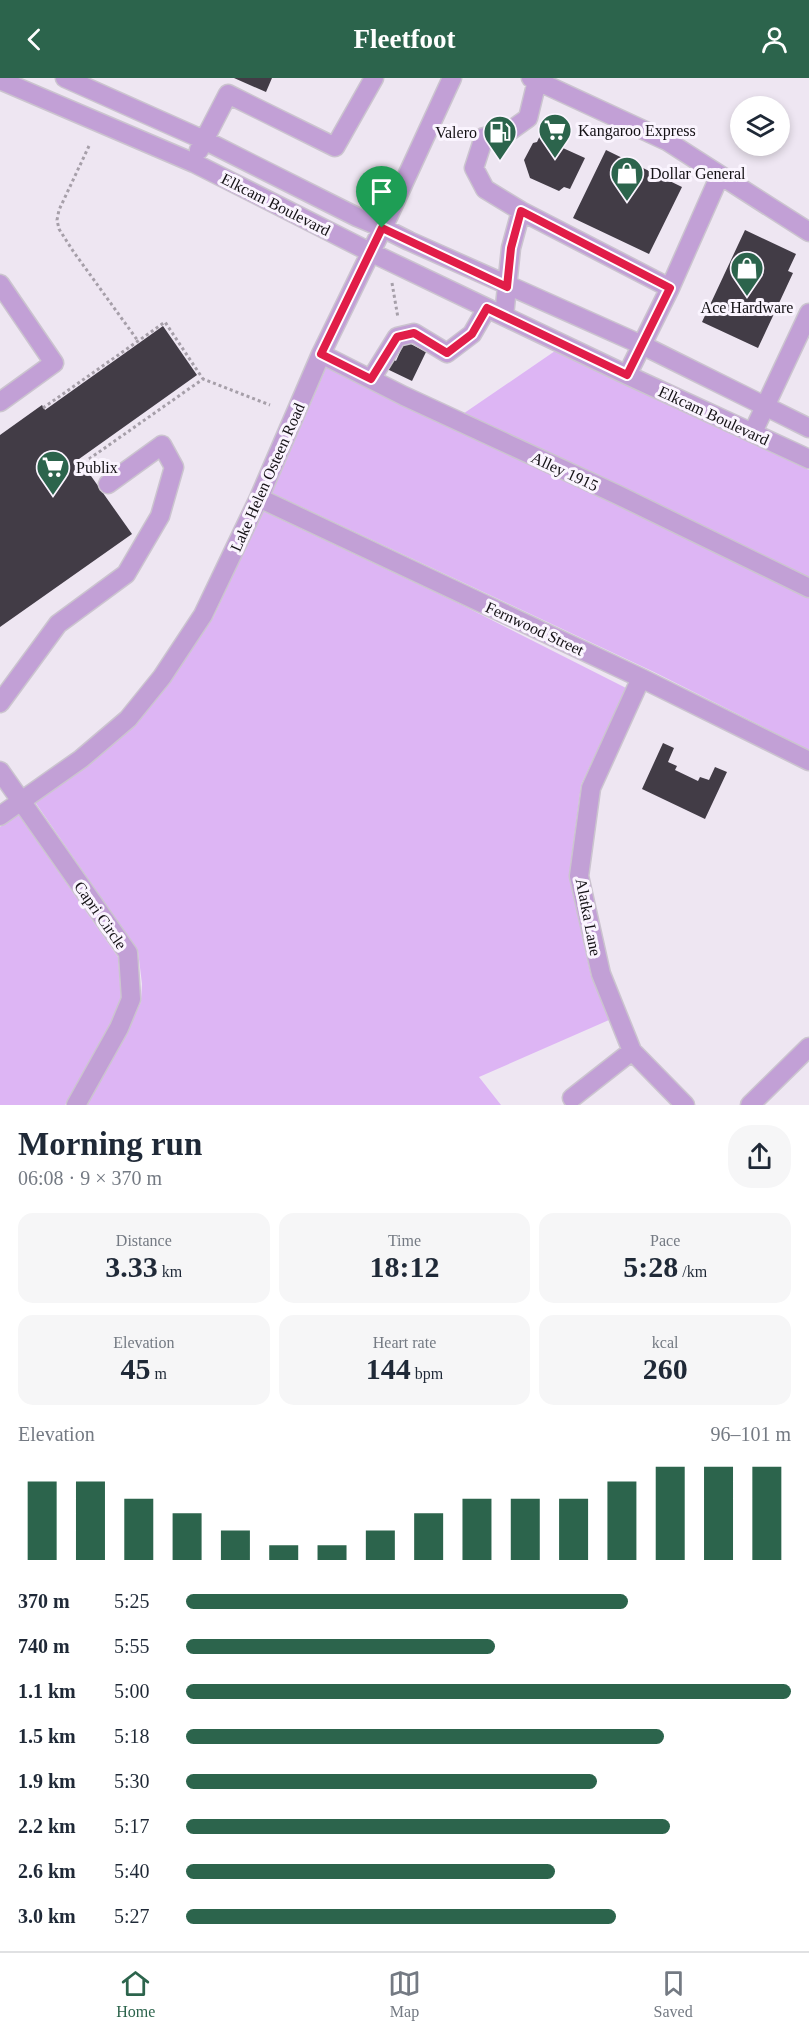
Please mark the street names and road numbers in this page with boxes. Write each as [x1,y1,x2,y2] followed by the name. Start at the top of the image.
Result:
[219,170,333,239] street label: Elkcam Boulevard
[656,382,772,448] street label: Elkcam Boulevard
[227,400,308,554] street label: Lake Helen Osteen Road
[528,449,601,495] street label: Alley 1915
[483,598,587,659] street label: Fernwood Street
[573,877,604,957] street label: Alatka Lane
[70,878,130,953] street label: Capri Circle

